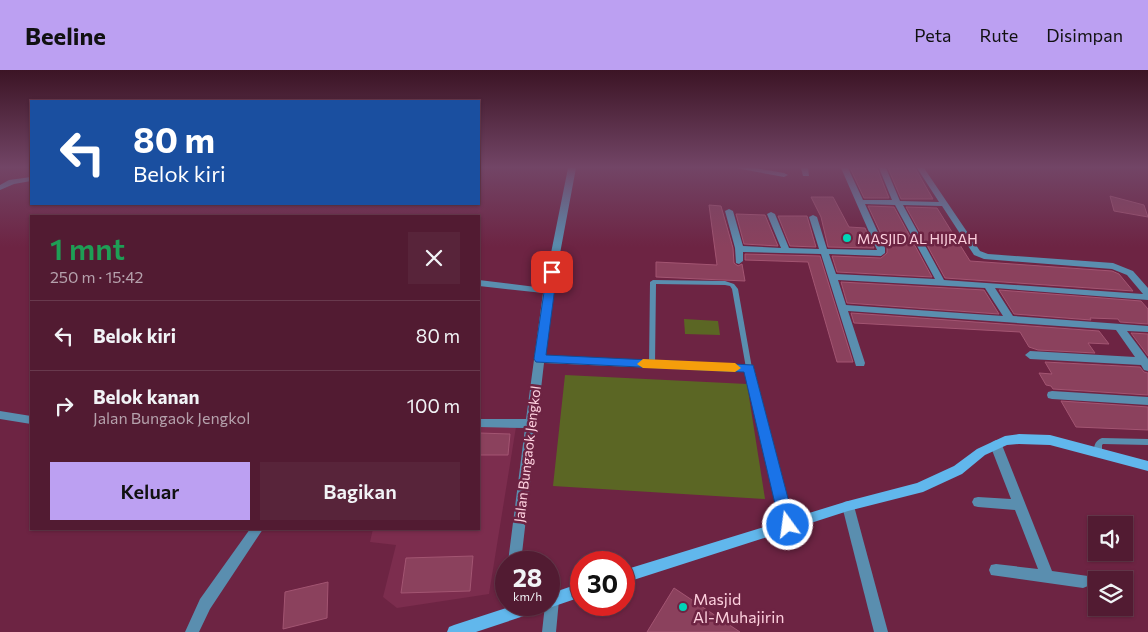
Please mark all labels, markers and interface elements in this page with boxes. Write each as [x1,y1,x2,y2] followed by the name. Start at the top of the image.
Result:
[25,21,106,50] text: Beeline
[914,24,951,46] text: Peta
[979,24,1018,46] text: Rute
[1046,24,1123,46] text: Disimpan
[133,117,215,160] text: 80 m
[50,120,115,185] icon: left
[133,160,226,187] text: Belok kiri
[50,229,125,266] text: 1 mnt
[857,230,978,247] place label: MASJID AL HIJRAH
[408,232,460,284] button: close
[841,232,853,244] marker: MASJID AL HIJRAH
[531,251,573,293] pin
[538,258,566,286] icon: arrive
[50,267,143,286] text: 250 m · 15:42
[50,322,78,350] icon: left
[93,324,176,347] text: Belok kiri
[416,324,460,347] text: 80 m
[93,385,200,408] text: Belok kanan
[510,385,544,523] street label: Jalan Bungaok Jengkol
[50,392,78,420] icon: right
[407,394,460,417] text: 100 m
[93,408,250,427] text: Jalan Bungaok Jengkol
[50,462,250,520] button: Keluar
[260,462,460,520] button: Bagikan
[761,498,813,550] position arrow
[1088,516,1133,616] map controls
[1088,516,1133,561] button: sound
[570,551,635,616] speed limit sign: 30
[513,562,542,592] text: 28
[1088,571,1133,616] button: layers
[513,589,542,603] text: km/h
[693,589,784,626] place label: Masjid Al-Muhajirin
[677,601,689,613] marker: Masjid Al-Muhajirin

